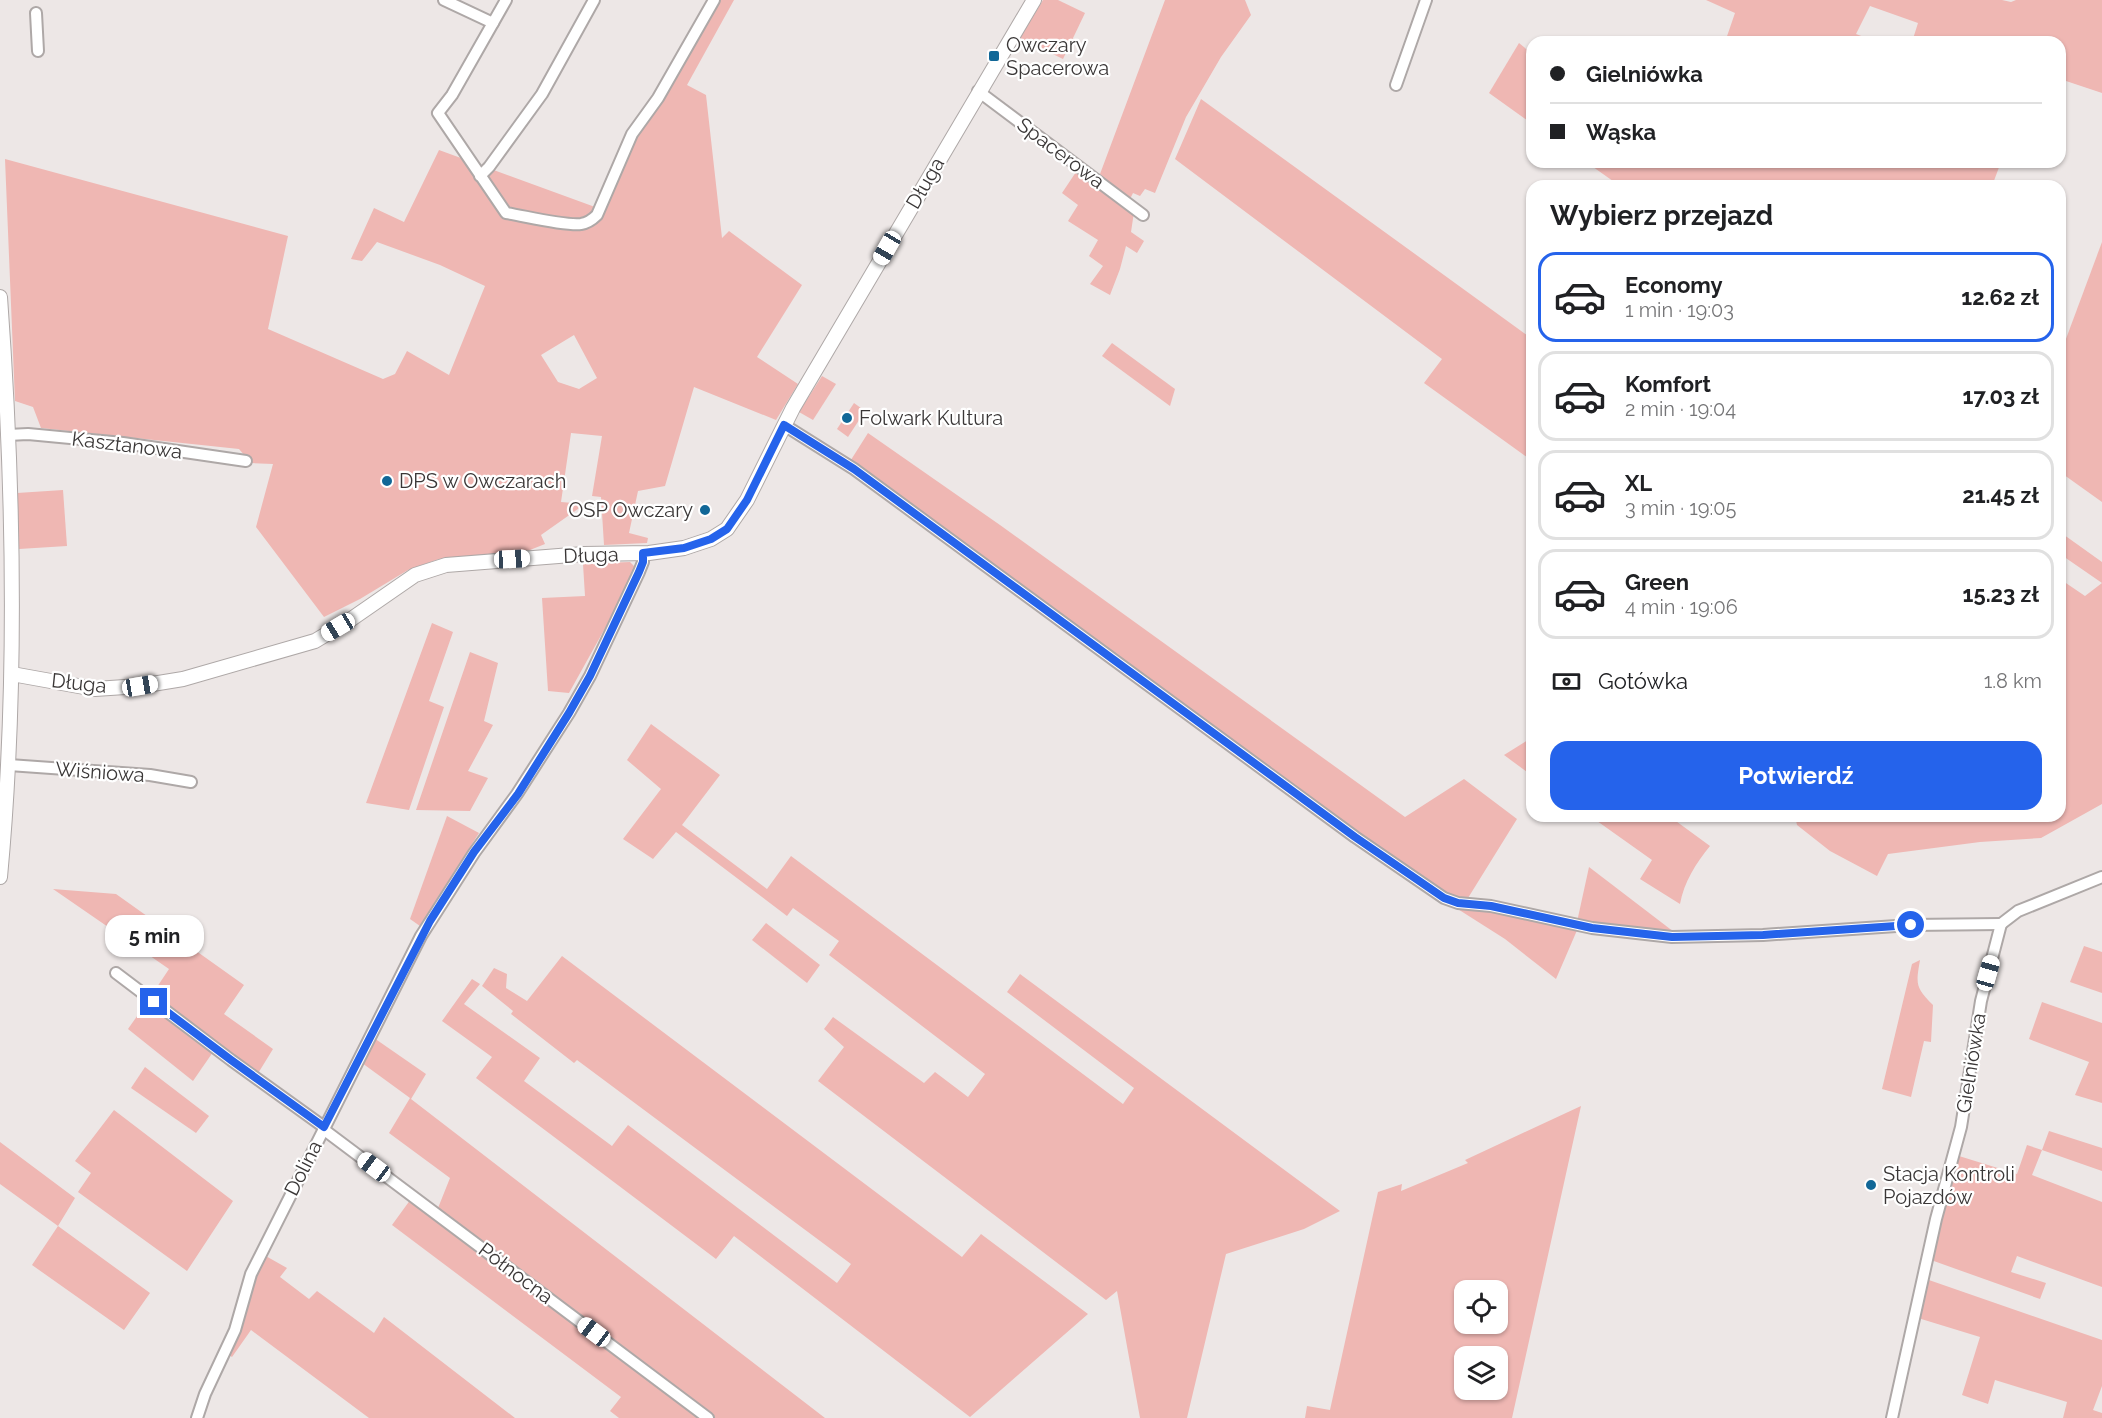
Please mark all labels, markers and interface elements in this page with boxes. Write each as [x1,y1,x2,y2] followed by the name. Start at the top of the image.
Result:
[1006,33,1109,80] place label: Owczary Spacerowa
[987,49,1001,63] marker: Owczary Spacerowa
[1586,61,1703,87] text: Gielniówka
[1013,112,1109,194] street label: Spacerowa
[1586,119,1656,145] text: Wąska
[901,153,949,213] street label: Długa
[1550,200,1773,231] text: Wybierz przejazd
[870,228,904,268] car
[1553,270,1607,324] icon: car
[1625,272,1723,298] text: Economy
[1961,284,2039,310] text: 12.62 zł
[1625,298,1734,322] text: 1 min · 19:03
[1553,369,1607,423] icon: car
[1625,371,1711,397] text: Komfort
[1963,383,2039,409] text: 17.03 zł
[1625,397,1736,421] text: 2 min · 19:04
[859,406,1003,430] place label: Folwark Kultura
[840,411,854,425] marker: Folwark Kultura
[70,426,184,464] street label: Kasztanowa
[1553,468,1607,522] icon: car
[399,469,566,493] place label: DPS w Owczarach
[1625,470,1652,496] text: XL
[380,474,394,488] marker: DPS w Owczarach
[1962,482,2039,508] text: 21.45 zł
[1625,496,1736,520] text: 3 min · 19:05
[568,498,693,522] place label: OSP Owczary
[698,503,712,517] marker: OSP Owczary
[563,542,619,568] street label: Długa
[494,549,530,569] car
[1553,567,1607,621] icon: car
[1625,569,1689,595] text: Green
[1963,581,2039,607] text: 15.23 zł
[1625,595,1738,619] text: 4 min · 19:06
[318,610,358,644] car
[1550,665,1583,698] icon: cash
[50,668,108,698] street label: Długa
[1598,668,1688,694] text: Gotówka
[1984,669,2042,693] text: 1.8 km
[121,674,159,698] car
[1550,741,2042,810] button: Potwierdź
[55,757,145,787] street label: Wiśniowa
[1897,911,1924,938] route start
[104,915,204,957] callout: 5 min
[129,924,180,948] text: 5 min
[1974,953,2002,993] car
[140,988,167,1015] route end
[1951,1011,1991,1115] street label: Gielniówka
[279,1136,327,1200] street label: Dolina
[354,1149,394,1185] car
[1883,1162,2015,1209] place label: Stacja Kontroli Pojazdów
[1864,1178,1878,1192] marker: Stacja Kontroli Pojazdów
[474,1237,558,1309] street label: Północna
[1454,1280,1508,1400] map controls
[1454,1280,1508,1334] button: locate
[574,1314,614,1350] car
[1454,1346,1508,1400] button: layers

